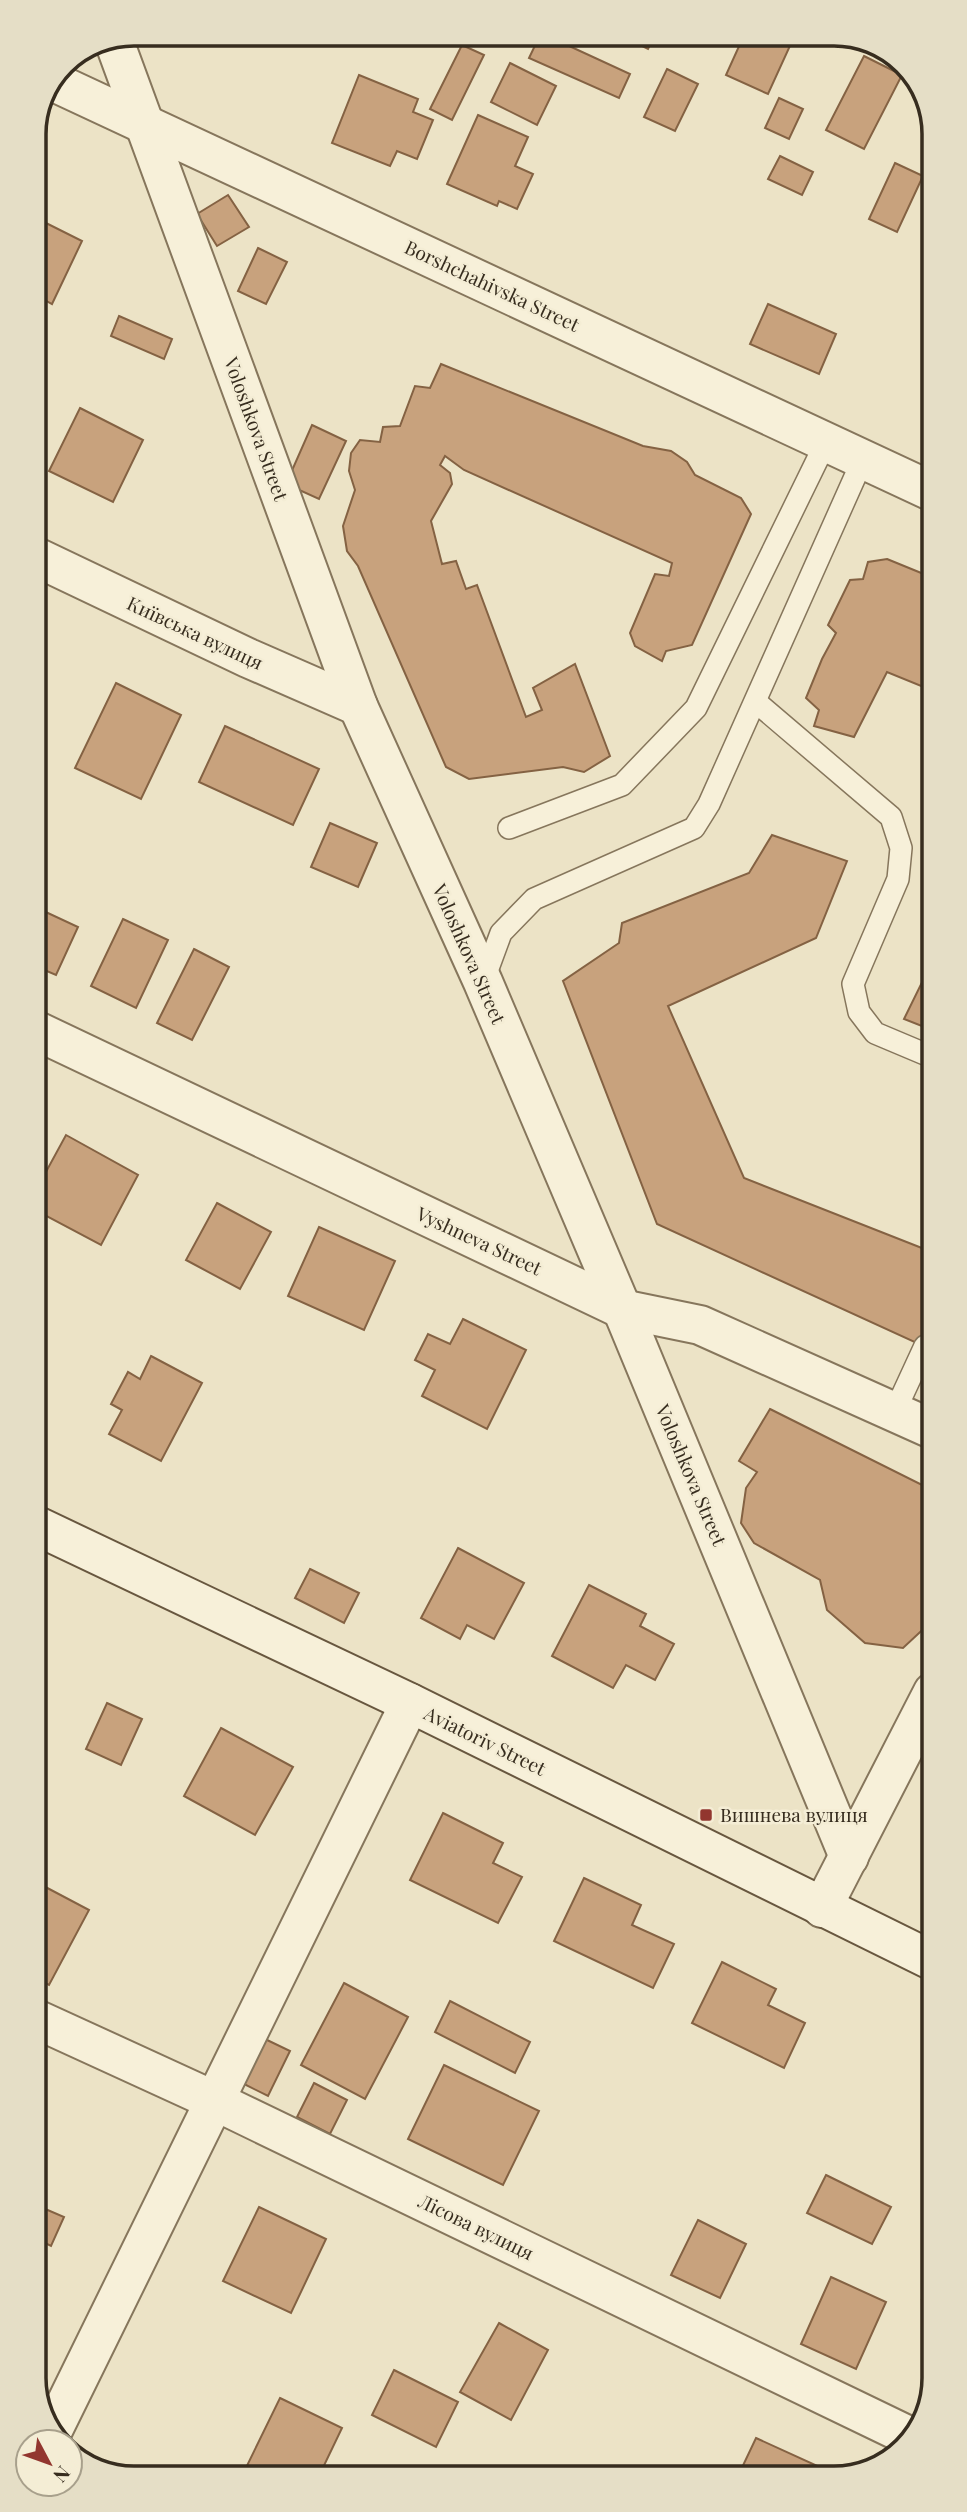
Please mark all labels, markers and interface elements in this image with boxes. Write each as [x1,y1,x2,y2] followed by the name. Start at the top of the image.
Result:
[401,233,584,337] street label: Borshchahivska Street
[219,352,295,504] street label: Voloshkova Street
[123,589,268,675] street label: Київська вулиця
[427,879,513,1028] street label: Voloshkova Street
[412,1199,546,1281] street label: Vyshneva Street
[650,1399,733,1549] street label: Voloshkova Street
[420,1699,551,1781] street label: Aviatoriv Street
[720,1801,868,1827] place label: Вишнева вулиця
[698,1807,714,1823] marker: Вишнева вулиця
[414,2187,538,2265] street label: Лісова вулиця
[14,2428,84,2498] north arrow
[48,2461,77,2489] text: N

